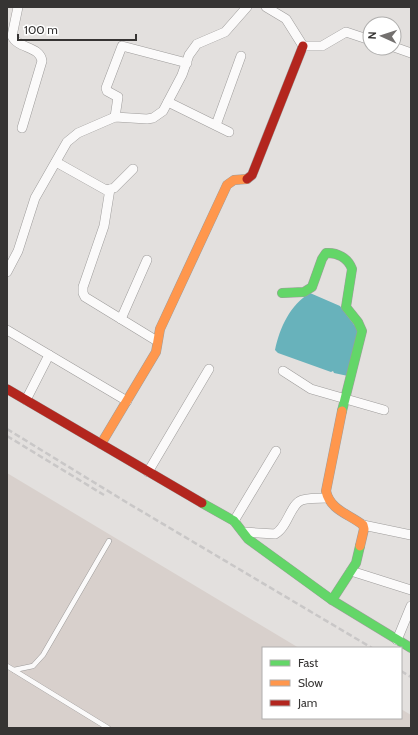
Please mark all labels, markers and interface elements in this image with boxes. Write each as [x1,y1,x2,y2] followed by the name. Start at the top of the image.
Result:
[18,16,136,42] scale bar
[362,16,402,56] north arrow
[24,22,58,37] text: 100 m
[365,31,379,40] text: N
[262,647,402,719] legend
[298,655,318,670] text: Fast
[298,675,323,690] text: Slow
[297,695,317,710] text: Jam

